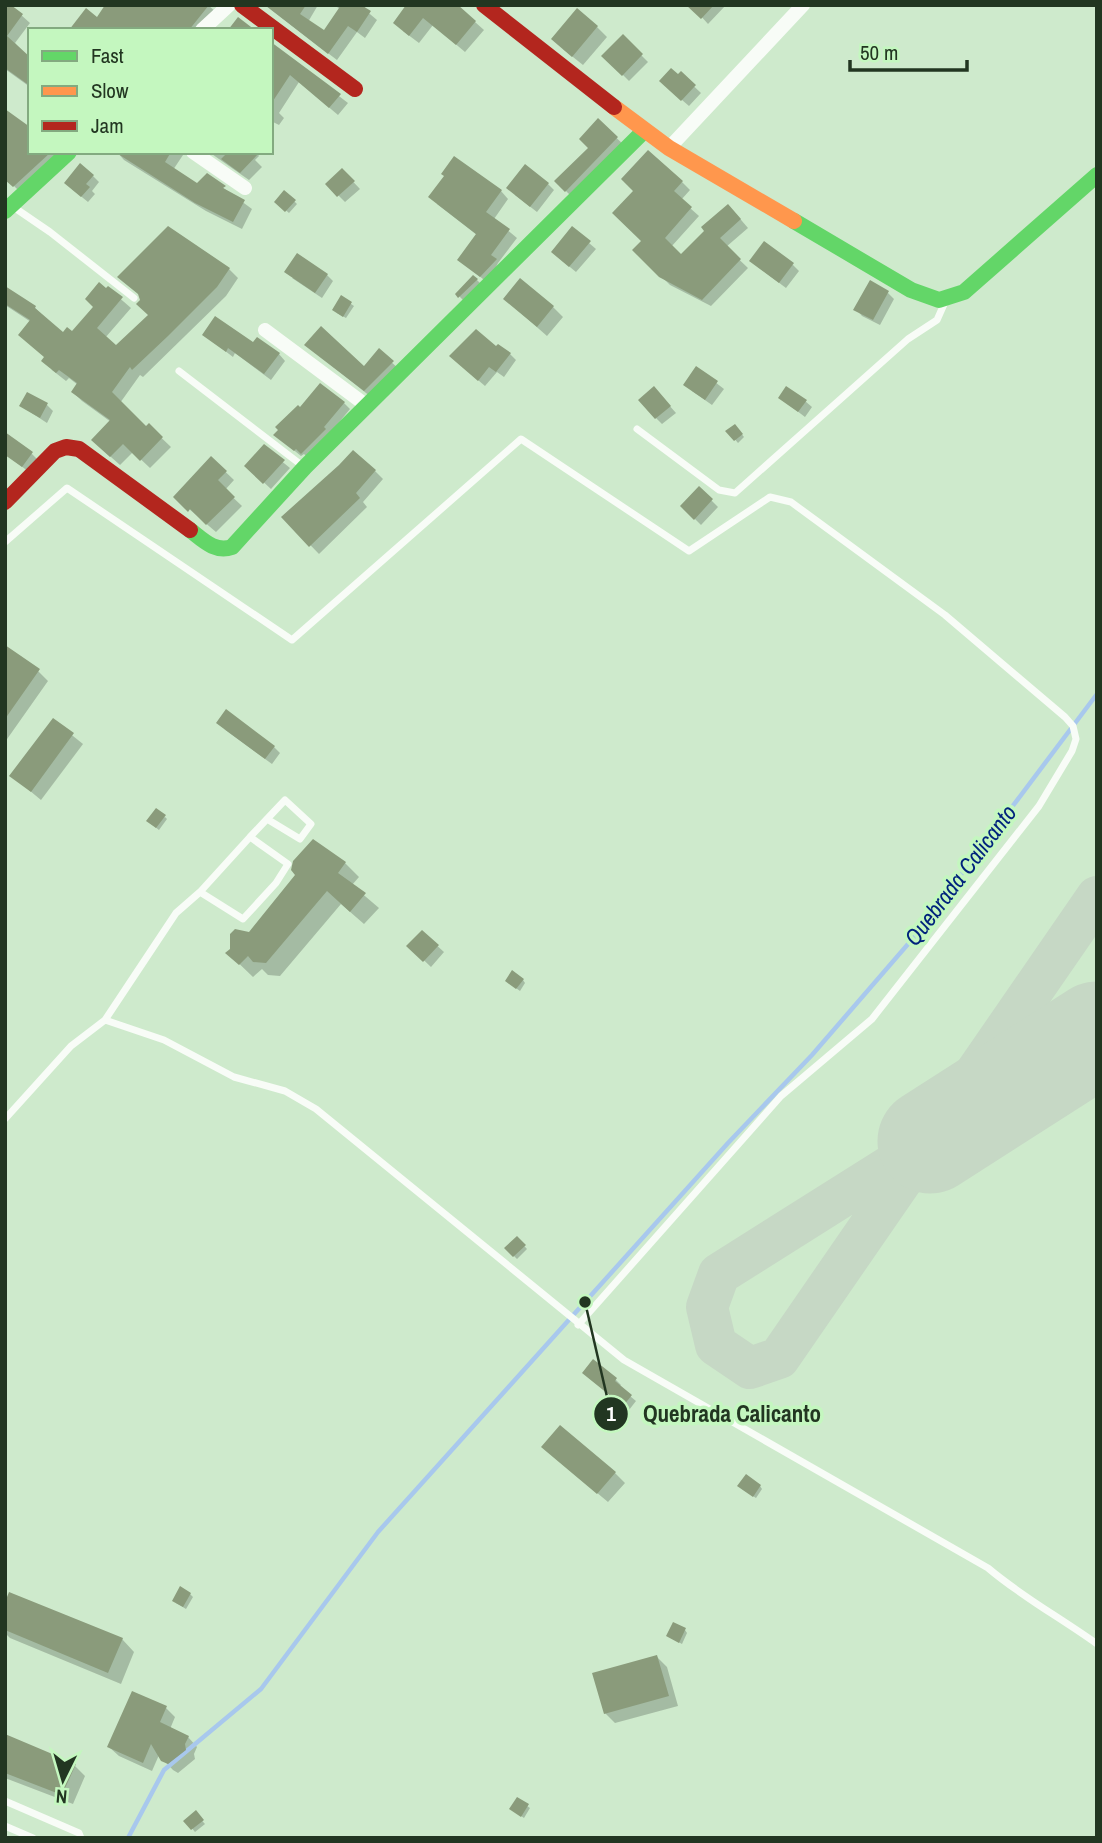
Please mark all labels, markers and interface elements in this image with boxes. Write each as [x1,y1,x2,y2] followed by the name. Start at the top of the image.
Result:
[28,28,273,154] legend
[850,28,967,72] scale bar
[860,38,898,67] text: 50 m
[91,41,124,70] text: Fast
[91,76,129,105] text: Slow
[91,111,124,140] text: Jam
[897,798,1023,952] water label: Quebrada Calicanto
[594,1392,835,1436] callout: Quebrada Calicanto
[643,1398,821,1429] text: Quebrada Calicanto
[606,1399,616,1428] text: 1
[28,1745,98,1815] north arrow
[55,1783,68,1810] text: N

